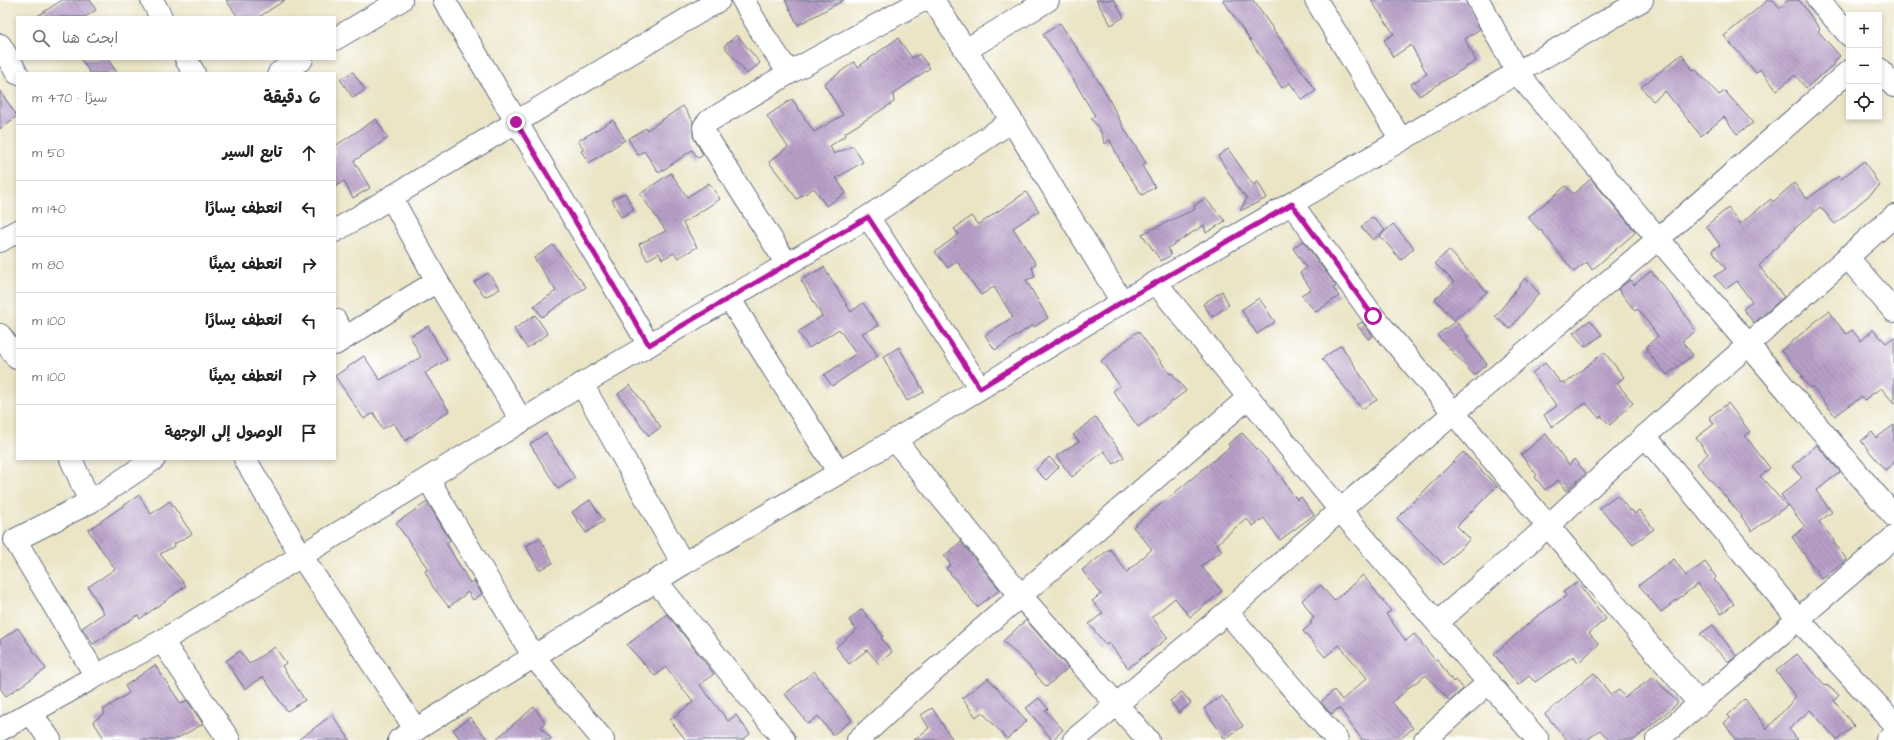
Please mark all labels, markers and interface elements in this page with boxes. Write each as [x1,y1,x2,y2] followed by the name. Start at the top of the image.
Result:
[1846,12,1882,120] map controls
[1846,12,1882,48] button: +
[16,16,336,60] search box
[30,27,52,49] icon: search
[62,28,118,49] text: ابحث هنا
[1846,48,1882,84] button: −
[1846,84,1882,120] button: locate
[263,86,320,110] text: 6 دقيقة
[32,89,107,107] text: سيرًا · 470 m
[507,113,525,131] route end
[223,142,282,163] text: تابع السير
[298,142,320,164] icon: ahead
[32,144,65,162] text: 50 m
[205,198,282,219] text: انعطف يسارًا
[298,198,320,220] icon: left
[32,200,66,218] text: 140 m
[209,254,282,275] text: انعطف يمينًا
[298,254,320,276] icon: right
[32,256,64,274] text: 80 m
[1364,307,1382,325] route start
[205,310,282,331] text: انعطف يسارًا
[298,310,320,332] icon: left
[32,312,65,330] text: 100 m
[209,366,282,387] text: انعطف يمينًا
[298,366,320,388] icon: right
[32,368,65,386] text: 100 m
[165,422,282,443] text: الوصول إلى الوجهة
[298,422,320,444] icon: arrive

